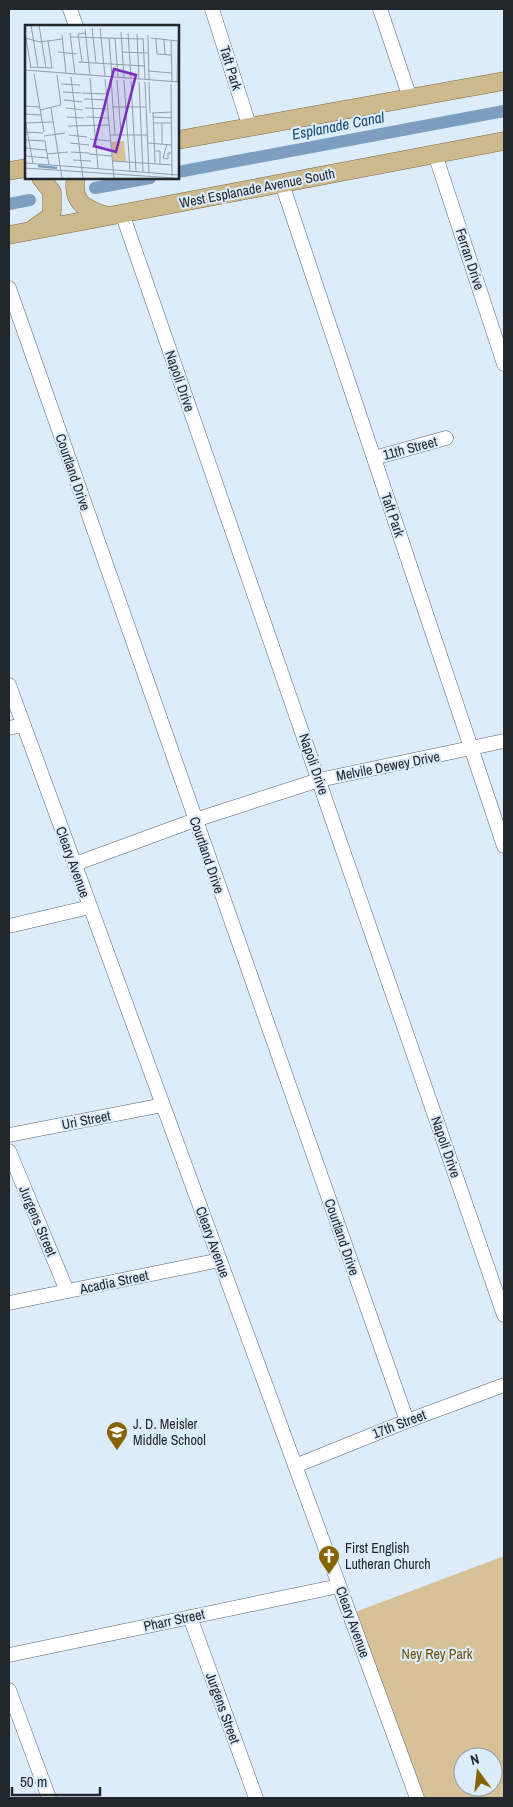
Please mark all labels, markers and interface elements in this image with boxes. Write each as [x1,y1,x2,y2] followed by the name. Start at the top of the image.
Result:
[25,25,179,179] inset map
[216,44,246,93] street label: Taft Park
[290,106,386,145] water label: Esplanade Canal
[178,164,336,212] street label: West Esplanade Avenue South
[452,226,488,292] street label: Ferran Drive
[161,348,199,414] street label: Napoli Drive
[51,431,95,513] street label: Courtland Drive
[381,432,439,464] street label: 11th Street
[377,491,409,540] street label: Taft Park
[295,731,333,797] street label: Napoli Drive
[335,747,441,785] street label: Melvile Dewey Drive
[185,814,229,896] street label: Courtland Drive
[52,824,94,900] street label: Cleary Avenue
[60,1106,112,1134] street label: Uri Street
[427,1114,465,1180] street label: Napoli Drive
[15,1183,61,1259] street label: Jurgens Street
[320,1196,364,1278] street label: Courtland Drive
[192,1204,234,1280] street label: Cleary Avenue
[77,1266,150,1298] street label: Acadia Street
[370,1406,428,1442] street label: 17th Street
[133,1415,206,1449] place label: J. D. Meisler Middle School
[105,1420,129,1451] school or university icon: J. D. Meisler Middle School
[345,1539,431,1573] place label: First English Lutheran Church
[317,1544,341,1575] church icon: First English Lutheran Church
[332,1584,374,1660] street label: Cleary Avenue
[142,1605,206,1635] street label: Pharr Street
[402,1645,473,1663] park label: Ney Rey Park
[202,1670,244,1746] street label: Jurgens Street
[453,1747,503,1797] north arrow
[468,1750,481,1769] text: N
[12,1764,100,1796] scale bar
[20,1771,47,1792] text: 50 m

